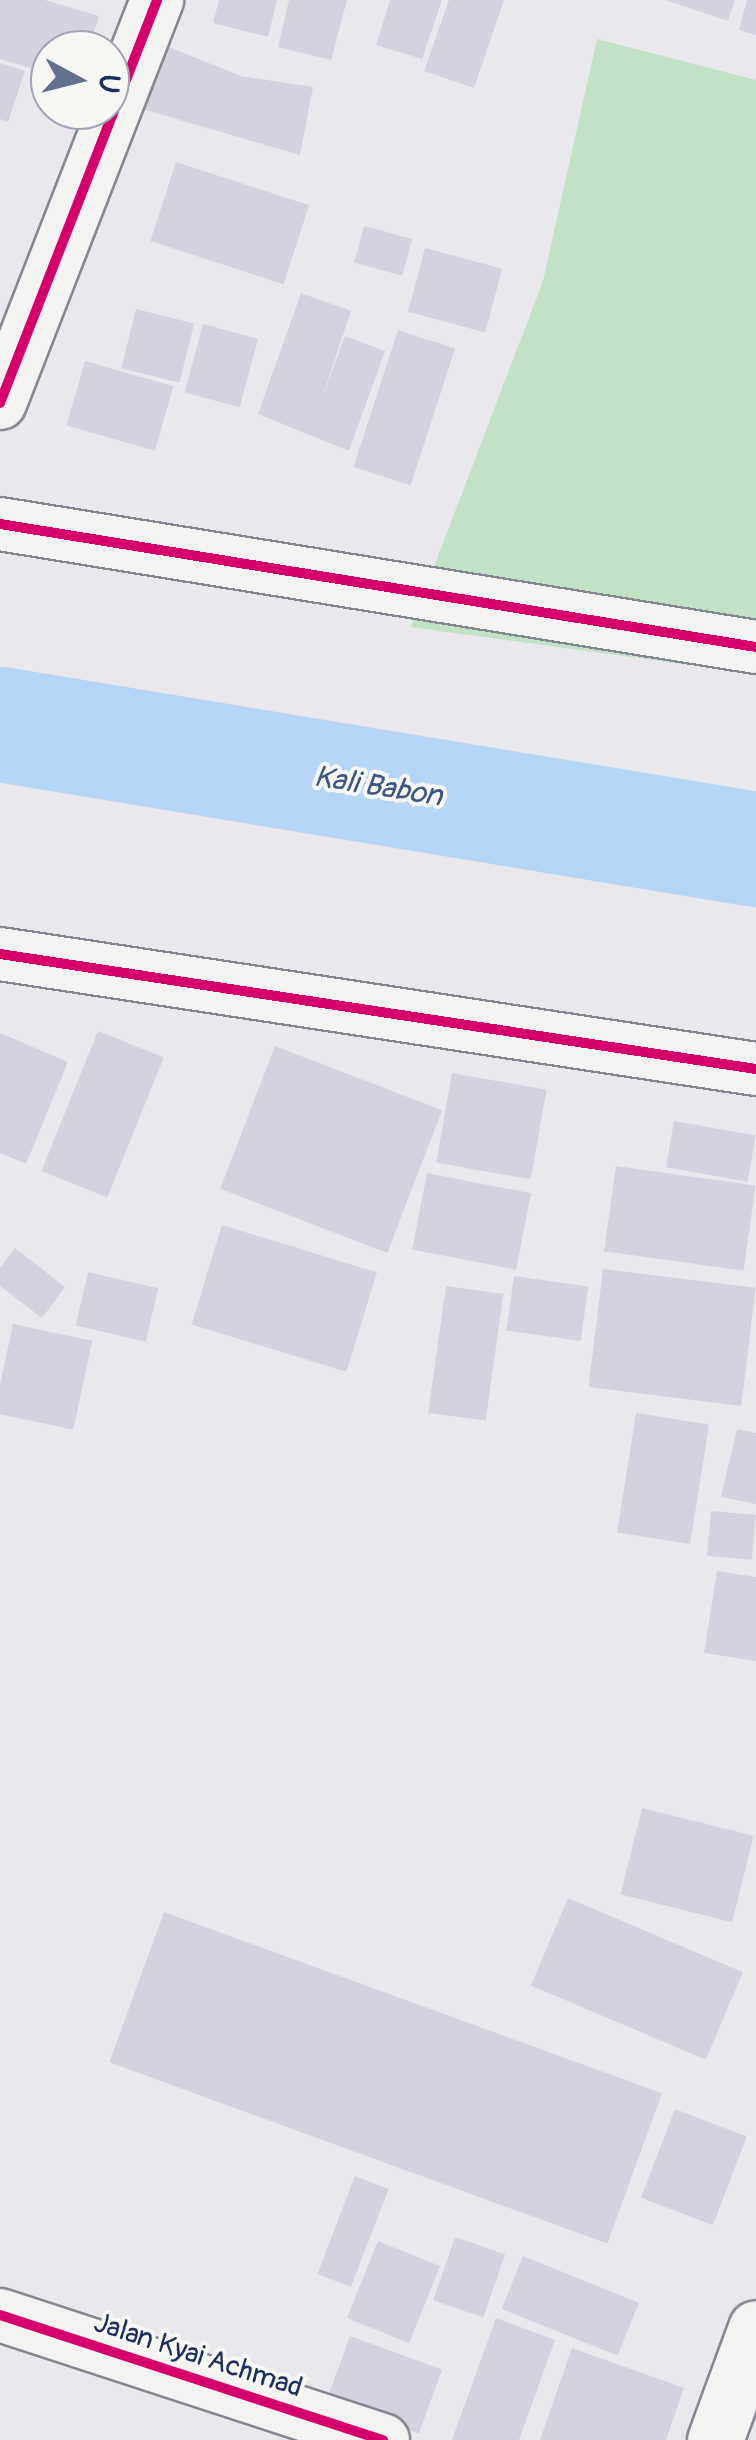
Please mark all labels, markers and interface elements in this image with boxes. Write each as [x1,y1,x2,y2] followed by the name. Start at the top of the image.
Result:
[30,30,130,130] north arrow
[90,72,127,95] text: U
[311,759,445,815] water label: Kali Babon
[89,2306,307,2406] street label: Jalan Kyai Achmad

